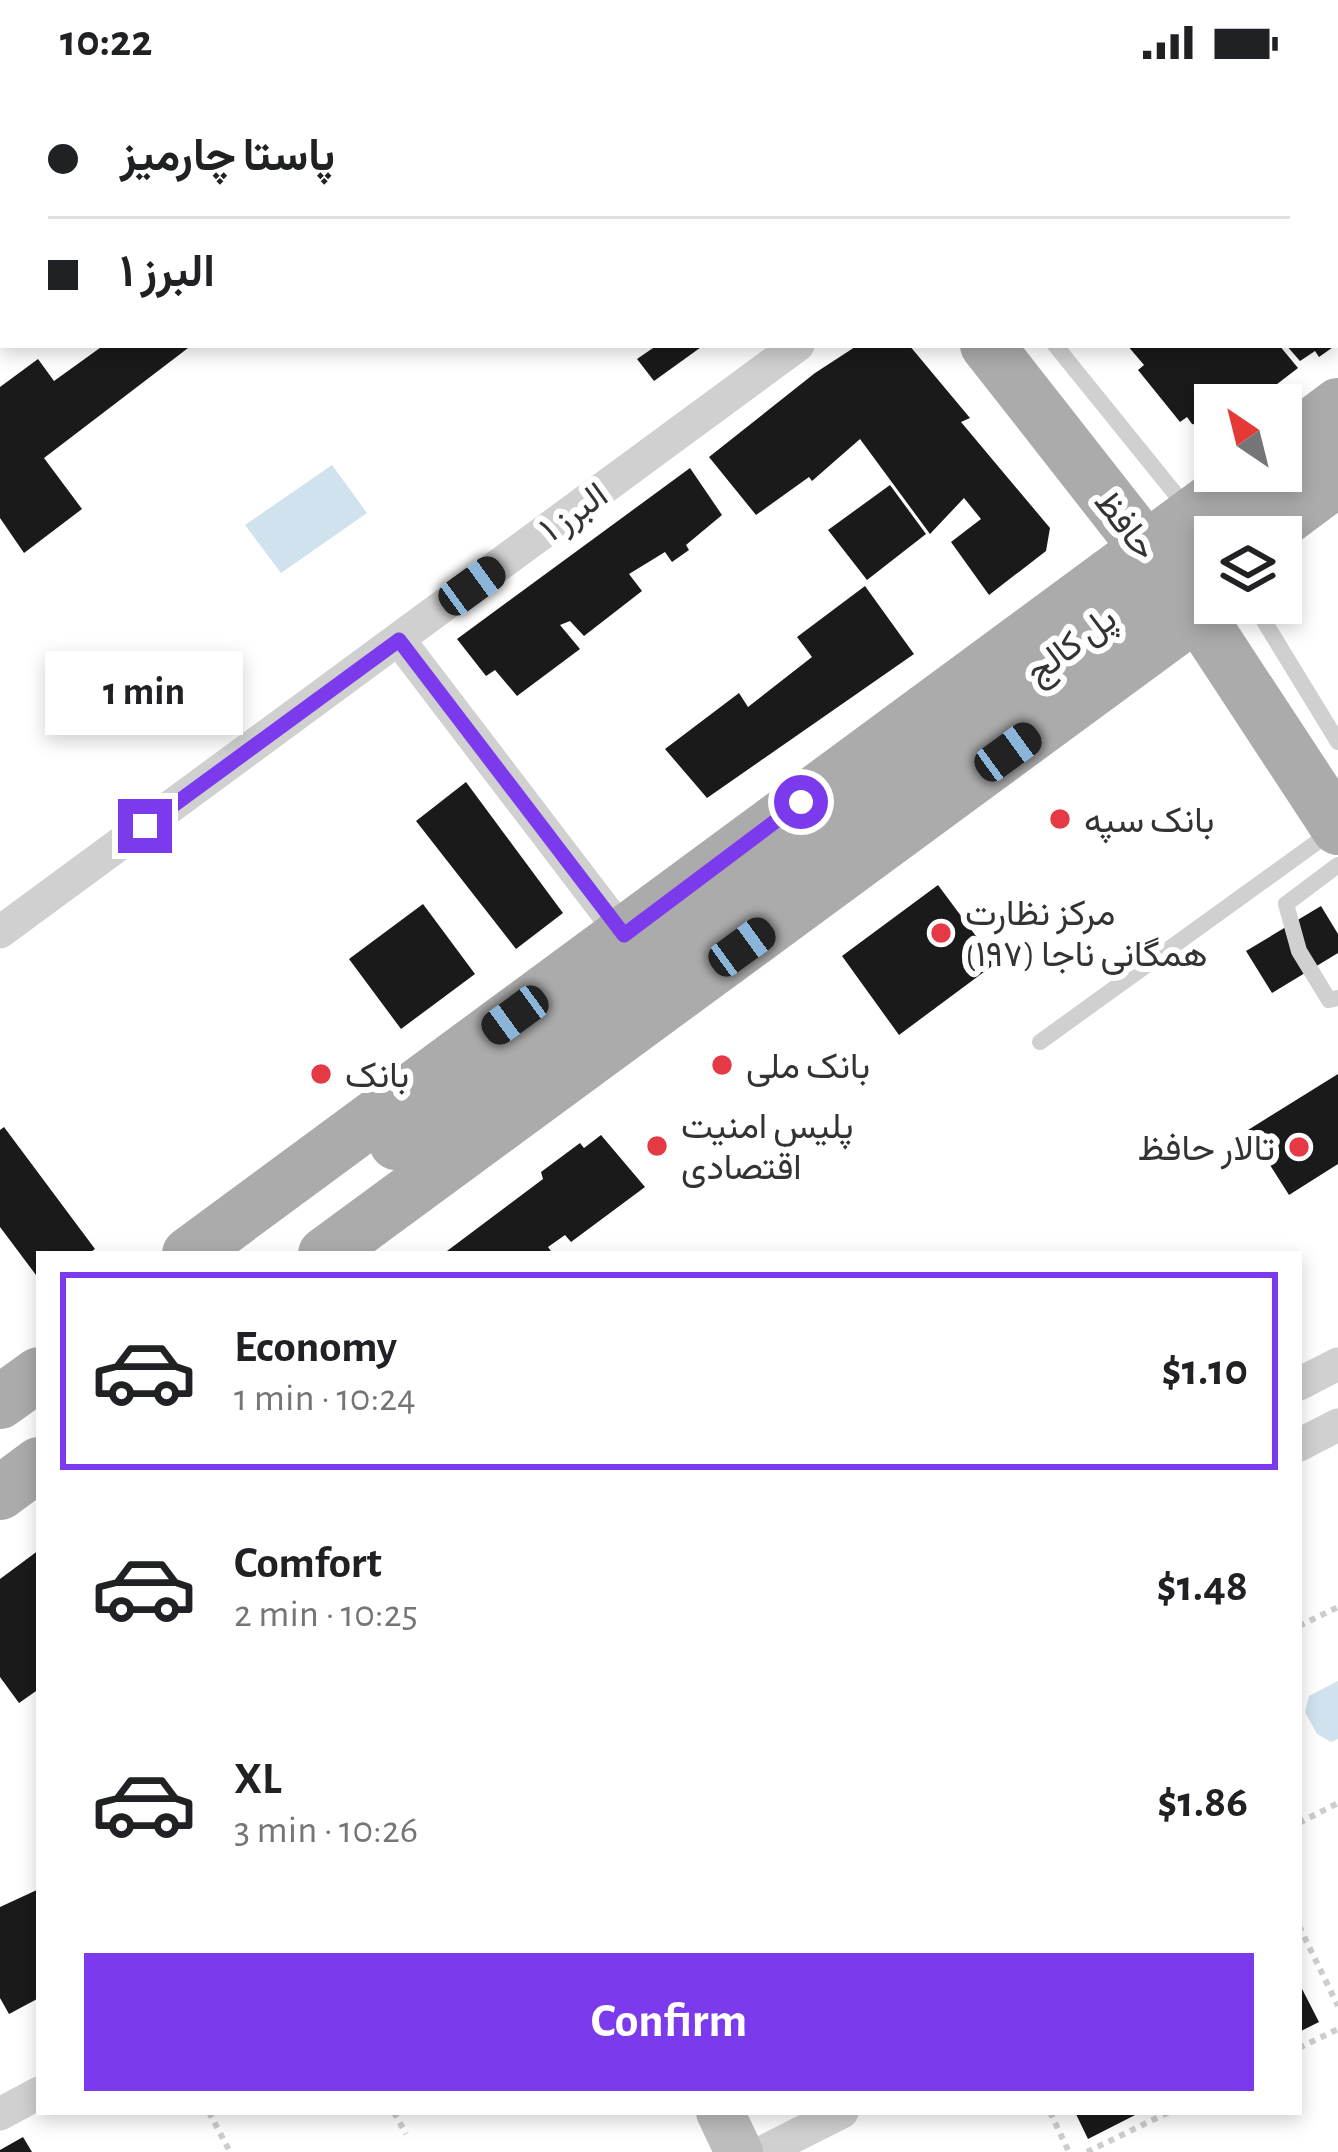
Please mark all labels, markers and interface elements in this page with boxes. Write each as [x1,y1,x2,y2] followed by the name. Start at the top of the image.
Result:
[60,19,152,64] text: 10:22
[120,134,335,179] text: پاستا چارمیز
[120,250,215,295] text: البرز ۱
[1194,384,1302,492] north arrow
[1194,384,1302,624] map controls
[534,477,616,551] street label: البرز ۱
[1087,484,1163,567] street label: حافظ
[1194,516,1302,624] button: layers
[432,550,512,622] car
[1019,600,1127,696] street label: پل کالج
[46,652,244,736] callout: 1 min
[103,673,185,712] text: 1 min
[968,716,1048,788] car
[774,775,828,829] route start
[118,799,172,853] route end
[1084,803,1214,844] place label: بانک سپه
[1047,806,1073,832] marker: بانک سپه
[965,896,1208,975] place label: مرکز نظارت همگانی ناجا (۱۹۷)
[702,911,782,983] car
[928,920,954,946] marker: مرکز نظارت همگانی ناجا (۱۹۷)
[475,979,555,1051] car
[746,1049,870,1087] place label: بانک ملی
[709,1052,735,1078] marker: بانک ملی
[345,1058,409,1095] place label: بانک
[308,1061,334,1087] marker: بانک
[681,1109,853,1188] place label: پلیس امنیت اقتصادی
[1137,1131,1275,1170] place label: تالار حافظ
[644,1133,670,1159] marker: پلیس امنیت اقتصادی
[1286,1134,1312,1160] marker: تالار حافظ
[90,1317,198,1425] icon: car
[234,1325,397,1370] text: Economy
[1162,1348,1248,1393] text: $1.10
[234,1379,416,1418] text: 1 min · 10:24
[90,1533,198,1641] icon: car
[234,1541,382,1586] text: Comfort
[1156,1564,1248,1609] text: $1.48
[234,1595,418,1634] text: 2 min · 10:25
[90,1749,198,1857] icon: car
[234,1757,282,1802] text: XL
[1157,1780,1248,1825] text: $1.86
[234,1811,418,1850] text: 3 min · 10:26
[84,1953,1254,2091] button: Confirm

